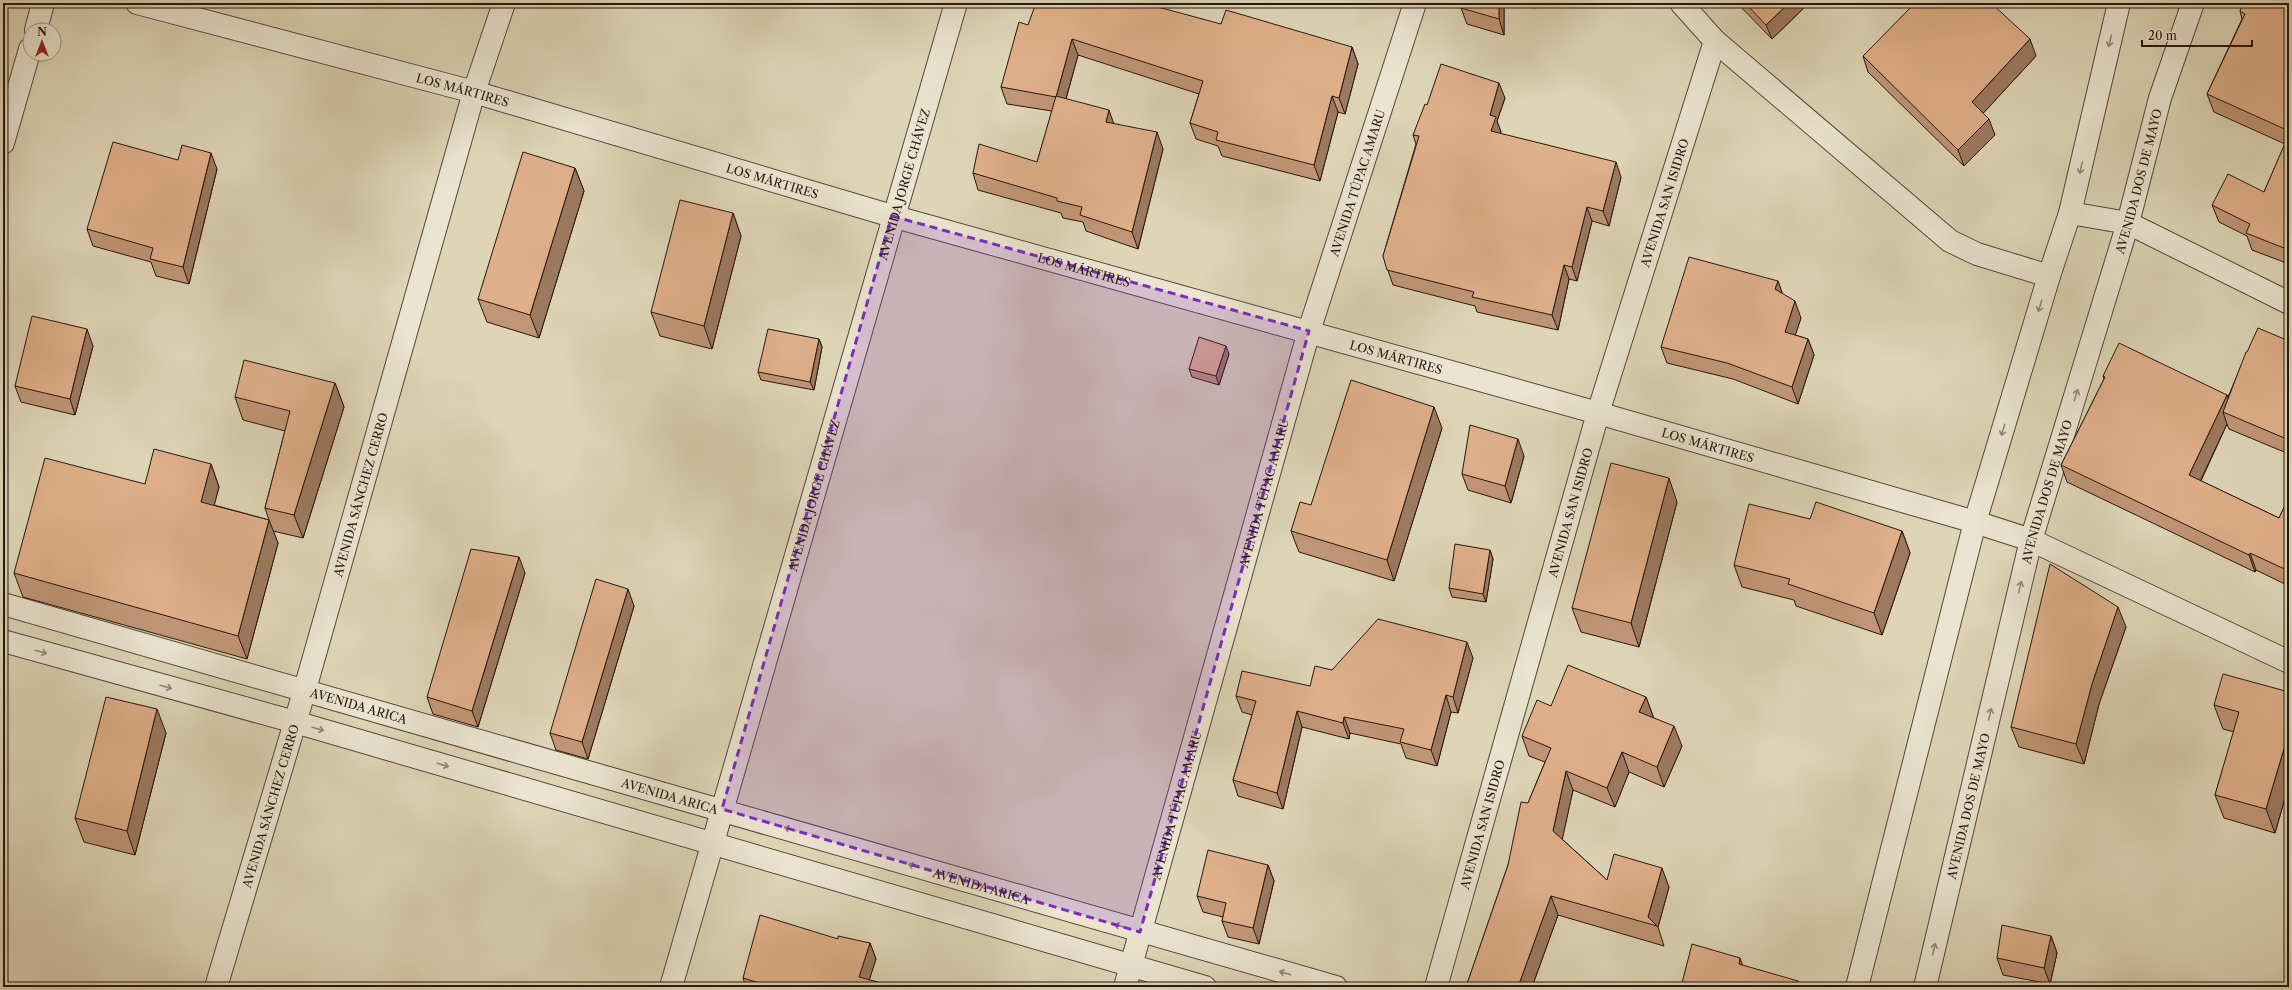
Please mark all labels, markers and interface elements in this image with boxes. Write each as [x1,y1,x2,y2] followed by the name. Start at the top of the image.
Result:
[22,22,62,62] north arrow
[2142,22,2252,48] scale bar
[37,25,47,39] text: N
[2148,28,2177,43] text: 20 m
[2106,34,2113,47] one-way arrow
[415,70,511,110] street label: LOS MÁRTIRES
[874,107,933,262] street label: AVENIDA JORGE CHÁVEZ
[1326,107,1388,259] street label: AVENIDA TÚPAC AMARU
[2111,107,2165,256] street label: AVENIDA DOS DE MAYO
[1637,136,1691,270] street label: AVENIDA SAN ISIDRO
[725,160,821,201] street label: LOS MÁRTIRES
[2077,161,2084,174] one-way arrow
[1036,250,1132,290] street label: LOS MÁRTIRES
[2036,299,2043,312] one-way arrow
[1348,337,1444,377] street label: LOS MÁRTIRES
[2073,389,2080,402] one-way arrow
[329,411,390,580] street label: AVENIDA SÁNCHEZ CERRO
[1235,417,1292,570] street label: AVENIDA TÚPAC AMARU
[784,418,842,574] street label: AVENIDA JORGE CHÁVEZ
[2018,418,2075,566] street label: AVENIDA DOS DE MAYO
[1999,423,2006,436] one-way arrow
[1660,424,1756,465] street label: LOS MÁRTIRES
[1544,446,1595,580] street label: AVENIDA SAN ISIDRO
[2016,581,2024,594] one-way arrow
[34,649,47,656] one-way arrow
[159,683,172,691] one-way arrow
[308,684,410,727] street label: AVENIDA ARICA
[1986,707,1994,720] one-way arrow
[238,722,302,891] street label: AVENIDA SÁNCHEZ CERRO
[311,726,324,733] one-way arrow
[1148,729,1204,882] street label: AVENIDA TÚPAC AMARU
[1943,731,1992,882] street label: AVENIDA DOS DE MAYO
[1456,758,1507,892] street label: AVENIDA SAN ISIDRO
[436,762,449,769] one-way arrow
[619,774,721,817] street label: AVENIDA ARICA
[783,825,796,832] one-way arrow
[908,862,921,869] one-way arrow
[930,864,1032,907] street label: AVENIDA ARICA
[1113,922,1126,929] one-way arrow
[1930,943,1938,956] one-way arrow
[1279,969,1292,976] one-way arrow

